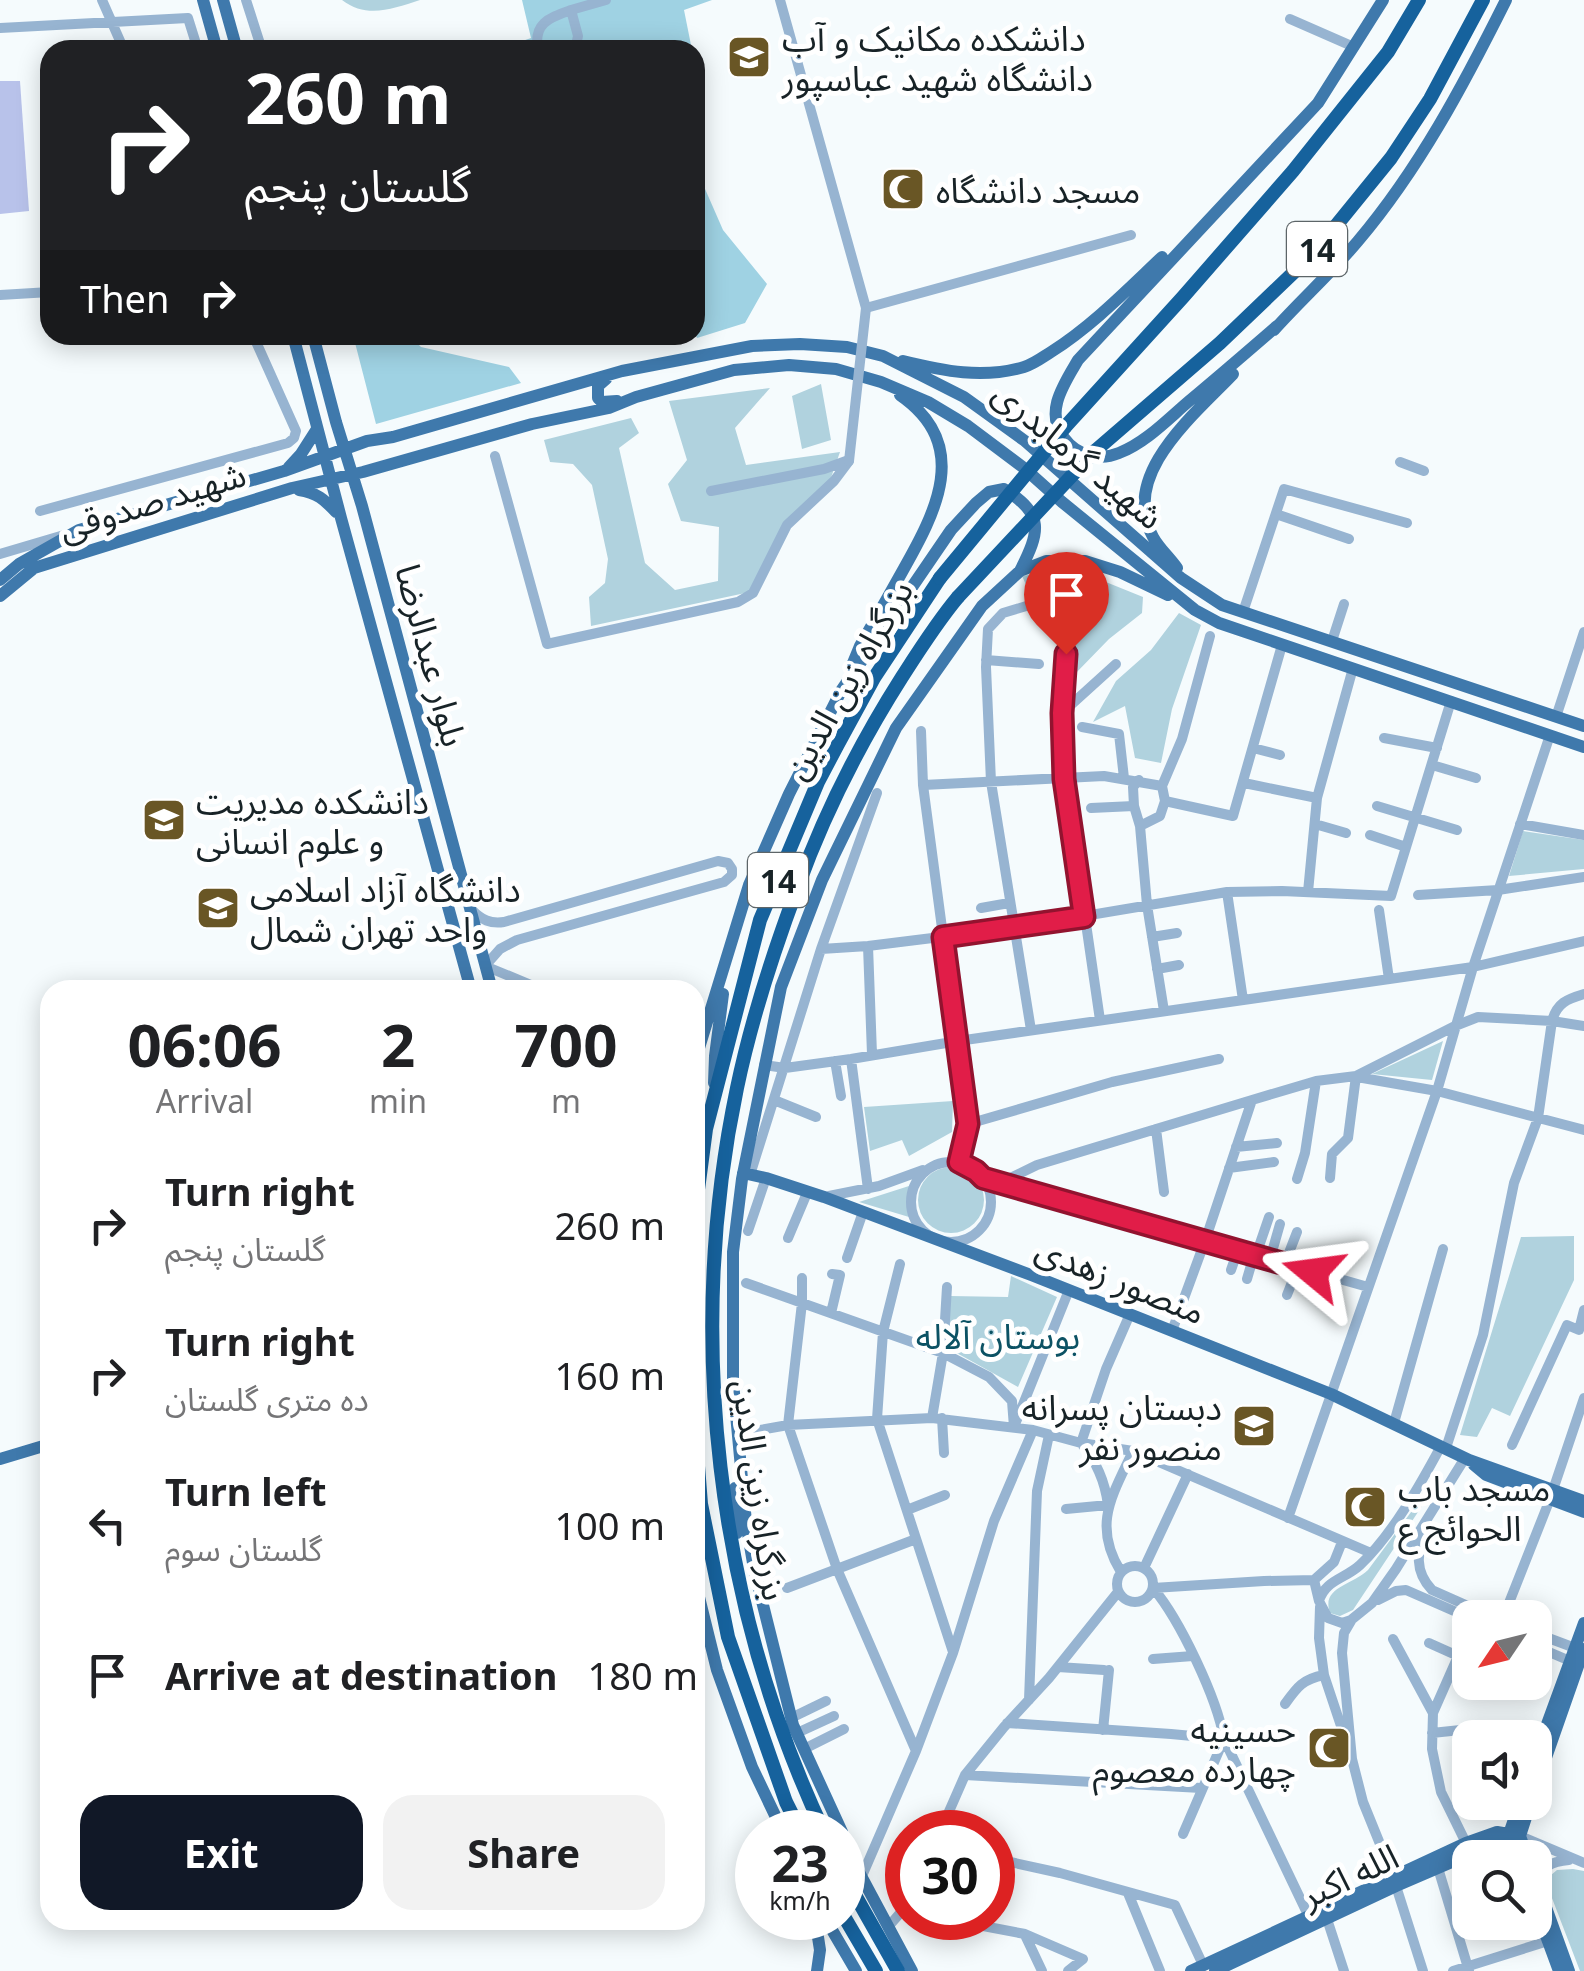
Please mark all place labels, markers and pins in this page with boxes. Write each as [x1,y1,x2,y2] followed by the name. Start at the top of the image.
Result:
[781,14,1093,101] place label: دانشکده مکانیک و آب دانشگاه شهید عباسپور
[726,34,772,80] school or university icon: دانشکده مکانیک و آب دانشگاه شهید عباسپور
[880,166,926,212] mosque icon: مسجد دانشگاه
[936,166,1140,213] place label: مسجد دانشگاه
[1024,552,1109,655] pin
[196,777,429,868] place label: دانشکده مدیریت و علوم انسانی
[141,797,187,843] school or university icon: دانشکده مدیریت و علوم انسانی
[250,865,521,952] place label: دانشگاه آزاد اسلامی واحد تهران شمال
[195,885,241,931] school or university icon: دانشگاه آزاد اسلامی واحد تهران شمال
[1022,1383,1222,1470] place label: دبستان پسرانه منصور نفر
[1231,1403,1277,1449] school or university icon: دبستان پسرانه منصور نفر
[1398,1464,1551,1555] place label: مسجد باب الحوائج ع
[1342,1484,1388,1530] mosque icon: مسجد باب الحوائج ع
[1092,1705,1296,1796] place label: حسینیه چهارده معصوم
[1306,1725,1352,1771] mosque icon: حسینیه چهارده معصوم

